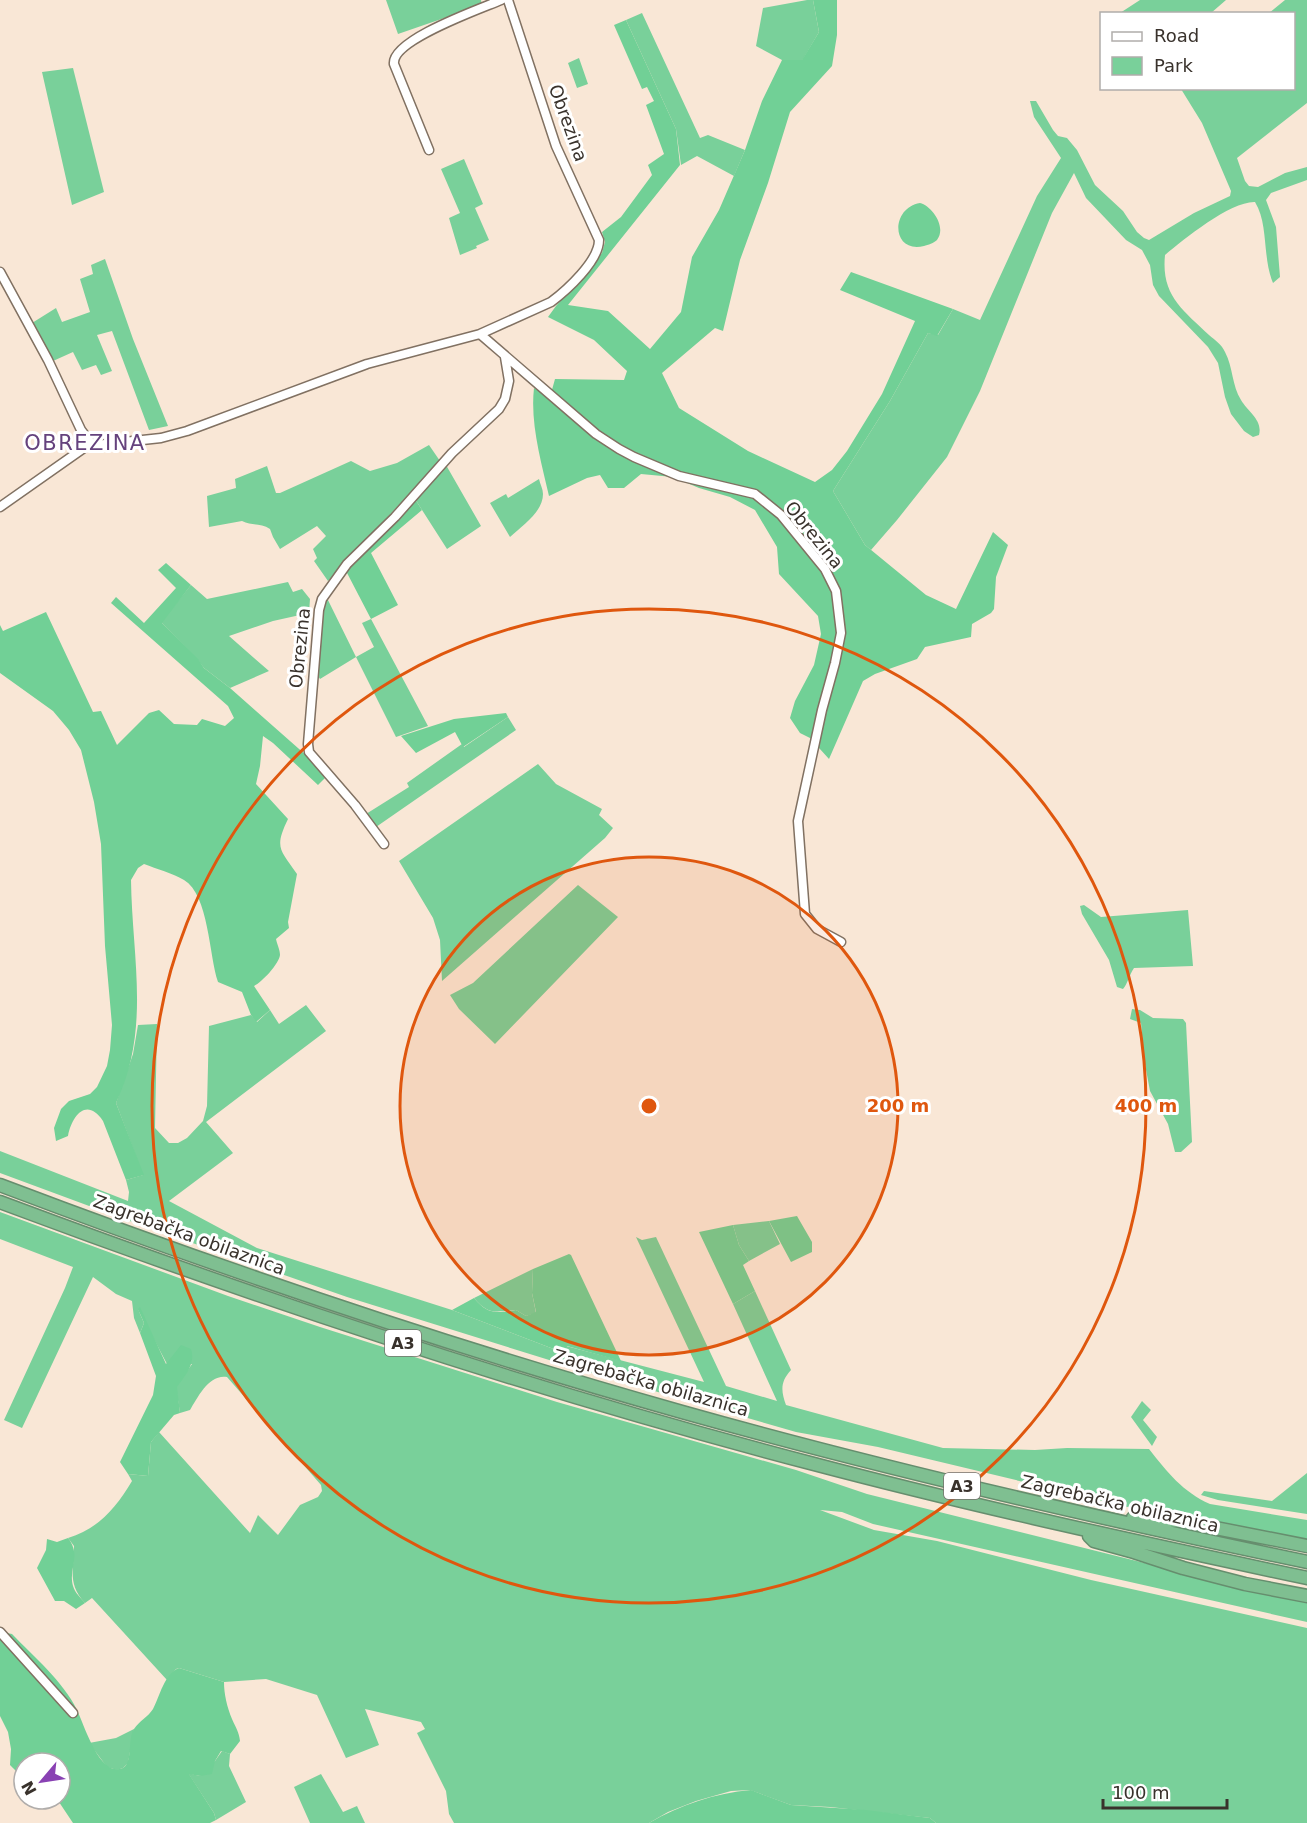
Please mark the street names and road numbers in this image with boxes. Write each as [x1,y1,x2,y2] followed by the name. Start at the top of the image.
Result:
[545,81,592,164] street label: Obrezina
[781,497,848,573] street label: Obrezina
[285,607,314,689] street label: Obrezina
[91,1190,288,1279] street label: Zagrebačka obilaznica
[385,1330,421,1356] road number: A3
[551,1345,751,1420] street label: Zagrebačka obilaznica
[1019,1471,1221,1537] street label: Zagrebačka obilaznica
[944,1473,980,1499] road number: A3

